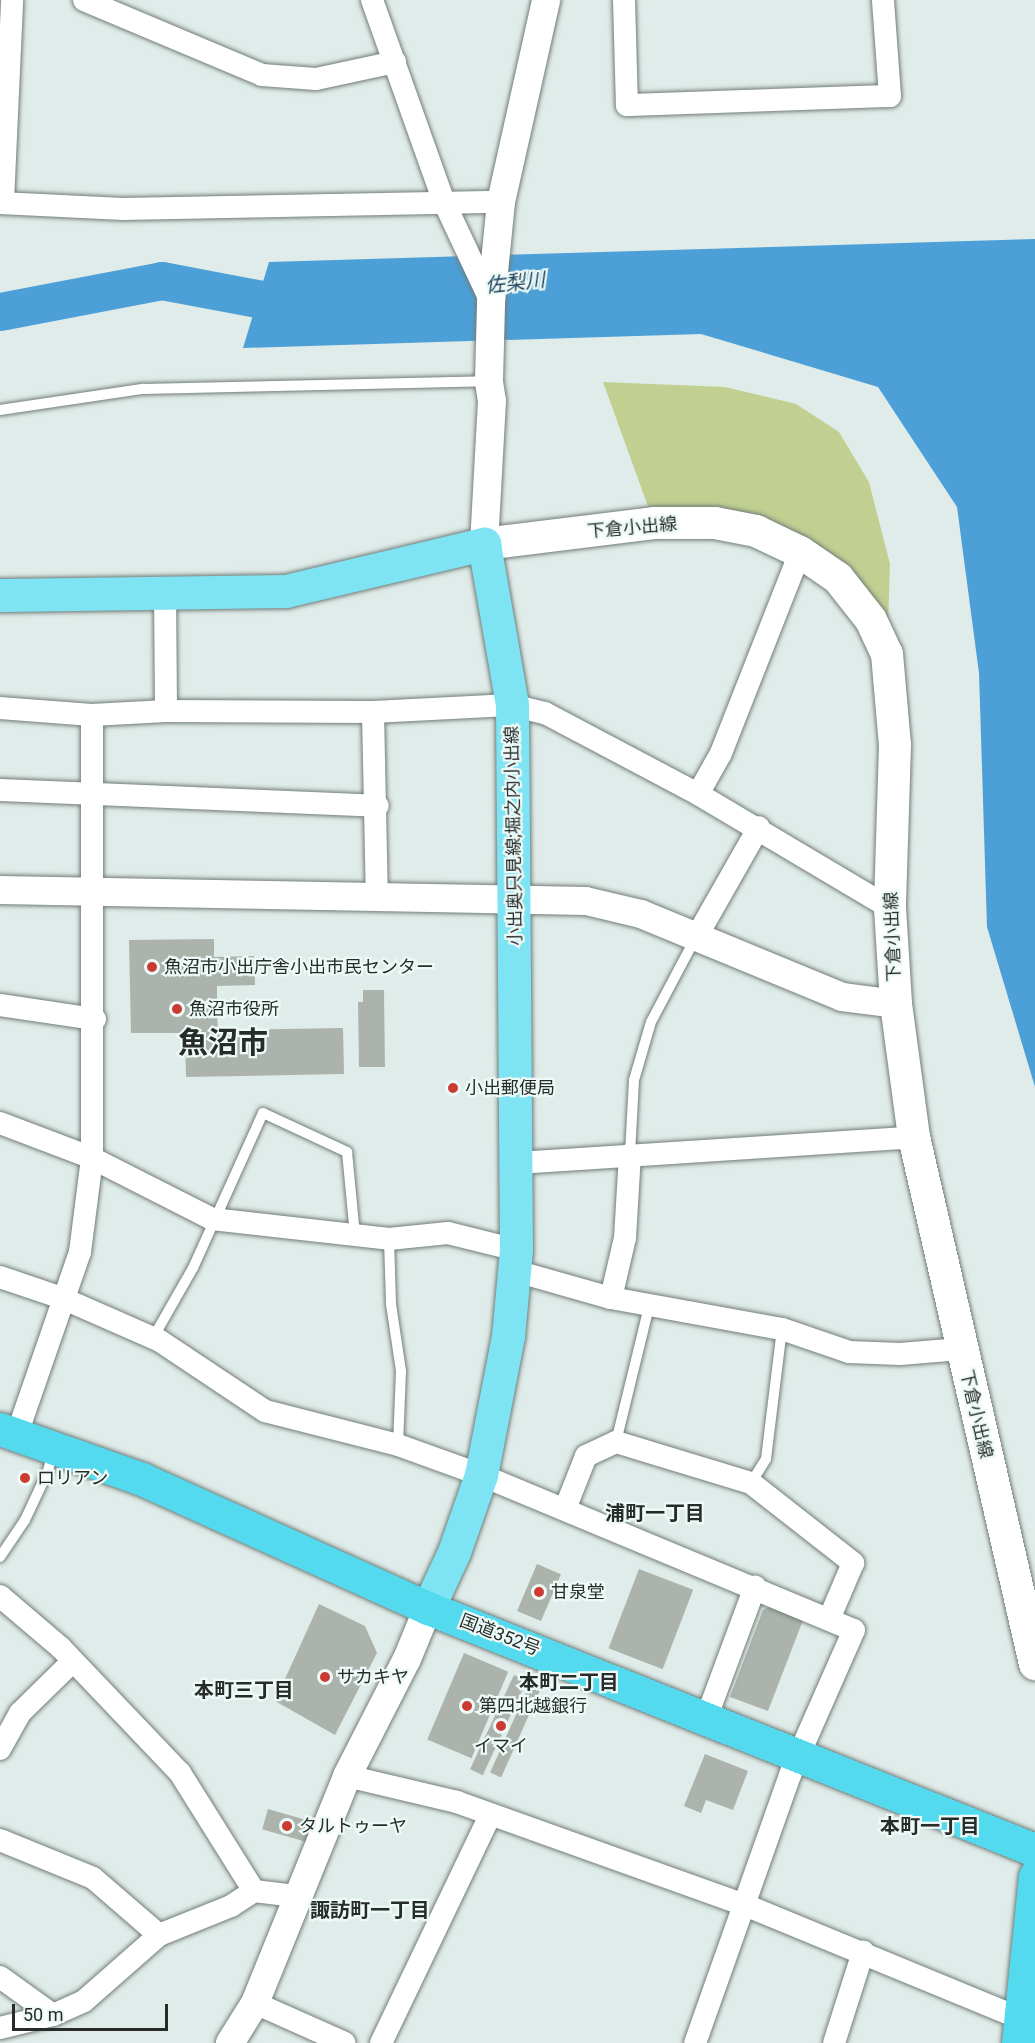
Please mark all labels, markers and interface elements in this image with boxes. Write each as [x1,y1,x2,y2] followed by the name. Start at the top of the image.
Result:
[484,268,546,298] water label: 佐梨川
[586,513,678,543] street label: 下倉小出線
[501,726,527,946] street label: 小出奥只見線;堀之内小出線
[881,892,905,982] street label: 下倉小出線
[164,956,434,978] place label: 魚沼市小出庁舎小出市民センター
[145,960,159,974] marker: 魚沼市小出庁舎小出市民センター
[189,998,279,1020] place label: 魚沼市役所
[170,1002,184,1016] marker: 魚沼市役所
[178,1025,268,1061] district label: 魚沼市
[465,1077,555,1099] place label: 小出郵便局
[446,1081,460,1095] marker: 小出郵便局
[955,1368,997,1460] street label: 下倉小出線
[37,1467,109,1489] place label: ロリアン
[18,1471,32,1485] marker: ロリアン
[605,1501,705,1525] district label: 浦町一丁目
[551,1581,605,1603] place label: 甘泉堂
[532,1585,546,1599] marker: 甘泉堂
[457,1610,543,1660] street label: 国道352号
[337,1666,409,1688] place label: サカキヤ
[318,1670,332,1684] marker: サカキヤ
[519,1670,619,1694] district label: 本町二丁目
[194,1678,294,1702] district label: 本町三丁目
[479,1695,587,1717] place label: 第四北越銀行
[460,1699,474,1713] marker: 第四北越銀行
[494,1719,508,1733] marker: イマイ
[474,1735,528,1757] place label: イマイ
[880,1814,980,1838] district label: 本町一丁目
[299,1815,407,1837] place label: タルトゥーヤ
[280,1819,294,1833] marker: タルトゥーヤ
[310,1898,430,1922] district label: 諏訪町一丁目
[15,1992,171,2030] scale bar
[23,2004,63,2025] text: 50 m

